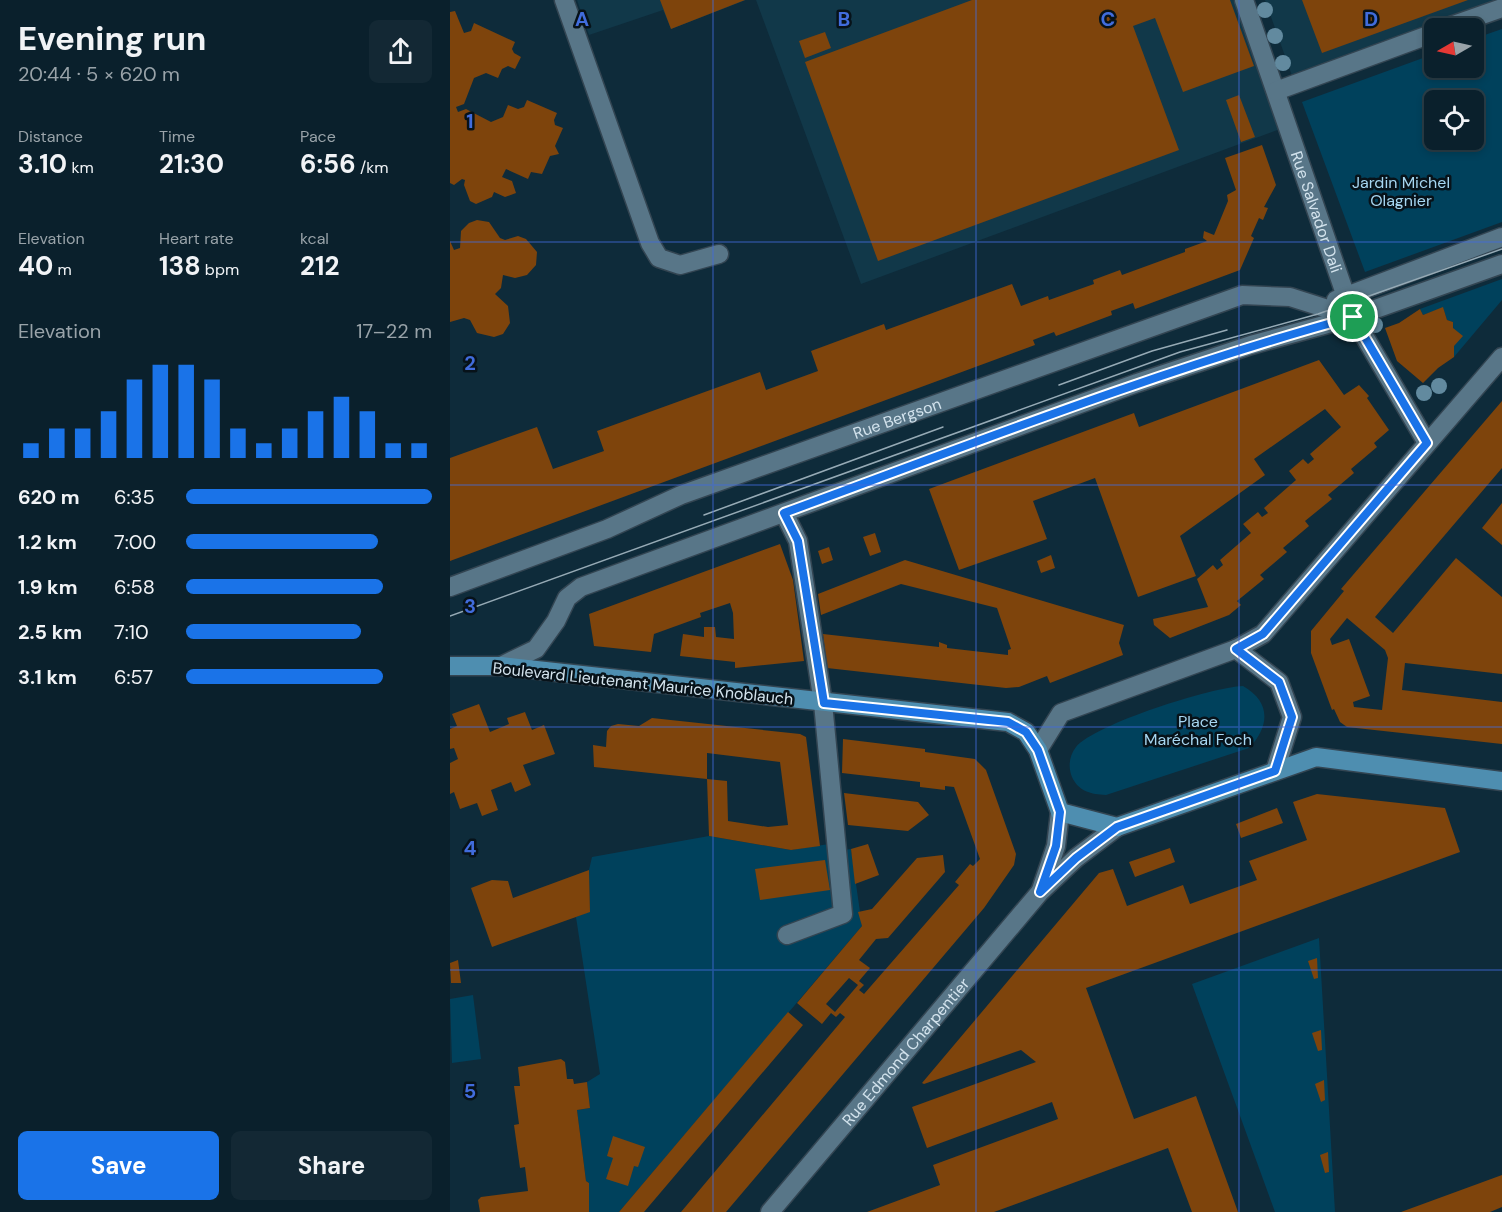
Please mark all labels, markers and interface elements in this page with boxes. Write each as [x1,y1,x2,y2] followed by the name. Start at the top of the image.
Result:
[575,6,589,32] text: A
[838,6,850,32] text: B
[1101,6,1115,32] text: C
[1364,6,1378,32] text: D
[18,17,206,60] text: Evening run
[1424,18,1484,78] north arrow
[1424,18,1484,150] map controls
[369,20,432,83] button: share
[18,61,180,87] text: 20:44 · 5 × 620 m
[1424,90,1484,150] button: locate
[466,108,474,134] text: 1
[18,126,83,147] text: Distance
[159,126,195,147] text: Time
[300,126,336,147] text: Pace
[18,147,67,181] text: 3.10
[159,147,224,181] text: 21:30
[300,147,356,181] text: 6:56
[1286,148,1347,276] street label: Rue Salvador Dali
[67,157,94,178] text: km
[356,157,389,178] text: /km
[1352,172,1450,211] park label: Jardin Michel Olagnier
[18,228,85,249] text: Elevation
[159,228,234,249] text: Heart rate
[300,228,329,249] text: kcal
[18,249,53,283] text: 40
[159,249,201,283] text: 138
[300,249,339,283] text: 212
[53,259,72,280] text: m
[201,259,239,280] text: bpm
[1327,291,1378,342] pin
[1336,300,1369,333] icon: arrive
[18,318,101,344] text: Elevation
[356,318,432,344] text: 17–22 m
[464,350,476,376] text: 2
[850,393,944,444] street label: Rue Bergson
[18,484,80,510] text: 620 m
[114,484,155,510] text: 6:35
[18,529,77,555] text: 1.2 km
[114,529,156,555] text: 7:00
[18,574,78,600] text: 1.9 km
[114,574,155,600] text: 6:58
[464,593,476,619] text: 3
[18,619,82,645] text: 2.5 km
[114,619,149,645] text: 7:10
[492,657,794,710] street label: Boulevard Lieutenant Maurice Knoblauch
[18,664,77,690] text: 3.1 km
[114,664,153,690] text: 6:57
[1144,711,1252,750] park label: Place Maréchal Foch
[464,835,477,861] text: 4
[837,973,974,1130] street label: Rue Edmond Charpentier
[464,1078,476,1104] text: 5
[18,1131,219,1200] button: Save
[231,1131,432,1200] button: Share

